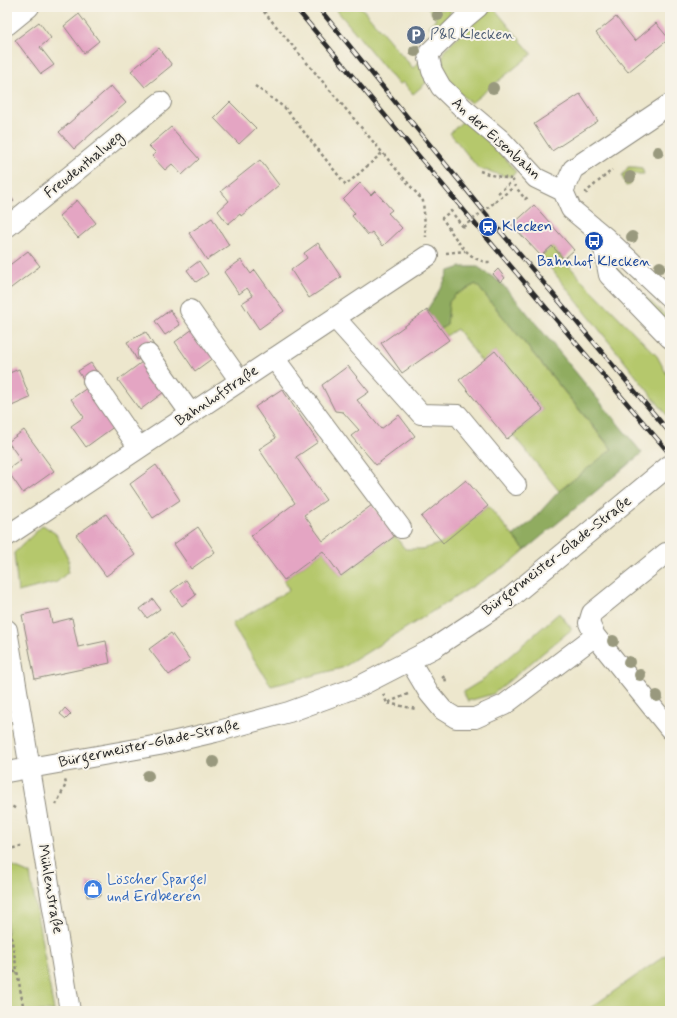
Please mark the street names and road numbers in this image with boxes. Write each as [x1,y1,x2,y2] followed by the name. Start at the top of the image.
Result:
[447,93,545,185] street label: An der Eisenbahn
[40,127,128,204] street label: Freudenthalweg
[171,361,263,431] street label: Bahnhofstraße
[478,491,636,621] street label: Bürgermeister-Glade-Straße
[57,715,241,774] street label: Bürgermeister-Glade-Straße
[32,843,68,935] street label: Mühlenstraße

